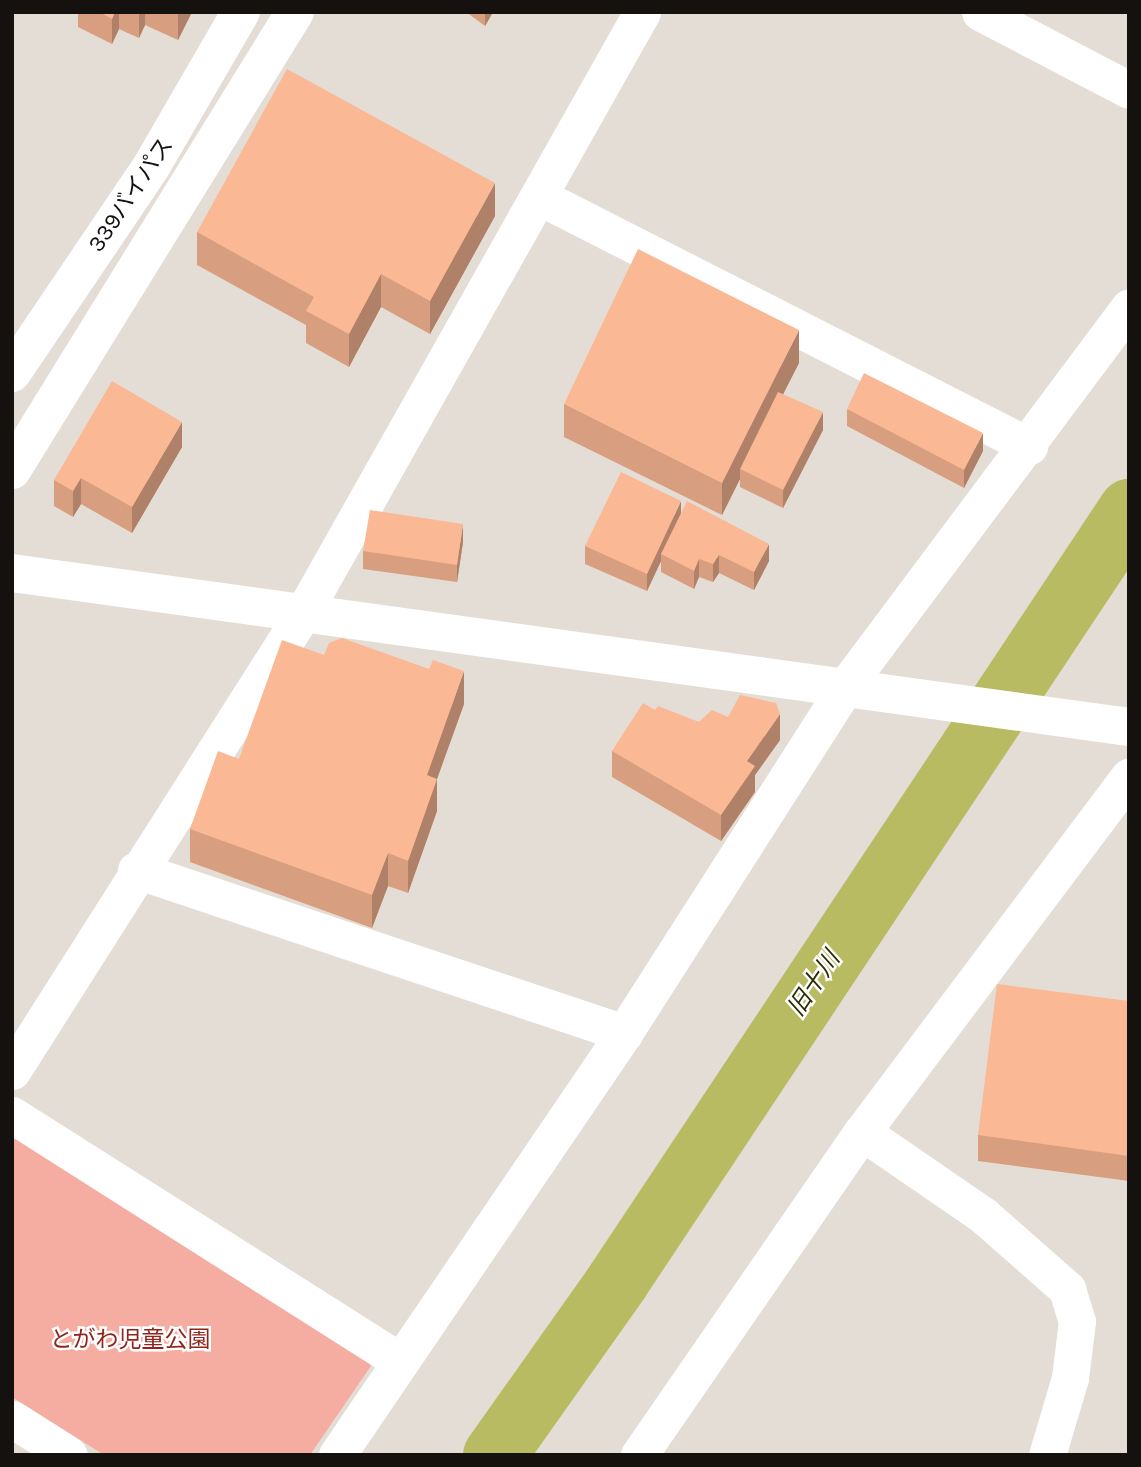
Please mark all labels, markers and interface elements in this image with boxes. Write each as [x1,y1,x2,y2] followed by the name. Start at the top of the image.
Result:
[83,132,179,258] street label: 339バイパス
[782,946,846,1022] water label: 旧十川
[50,1326,210,1354] park label: とがわ児童公園

